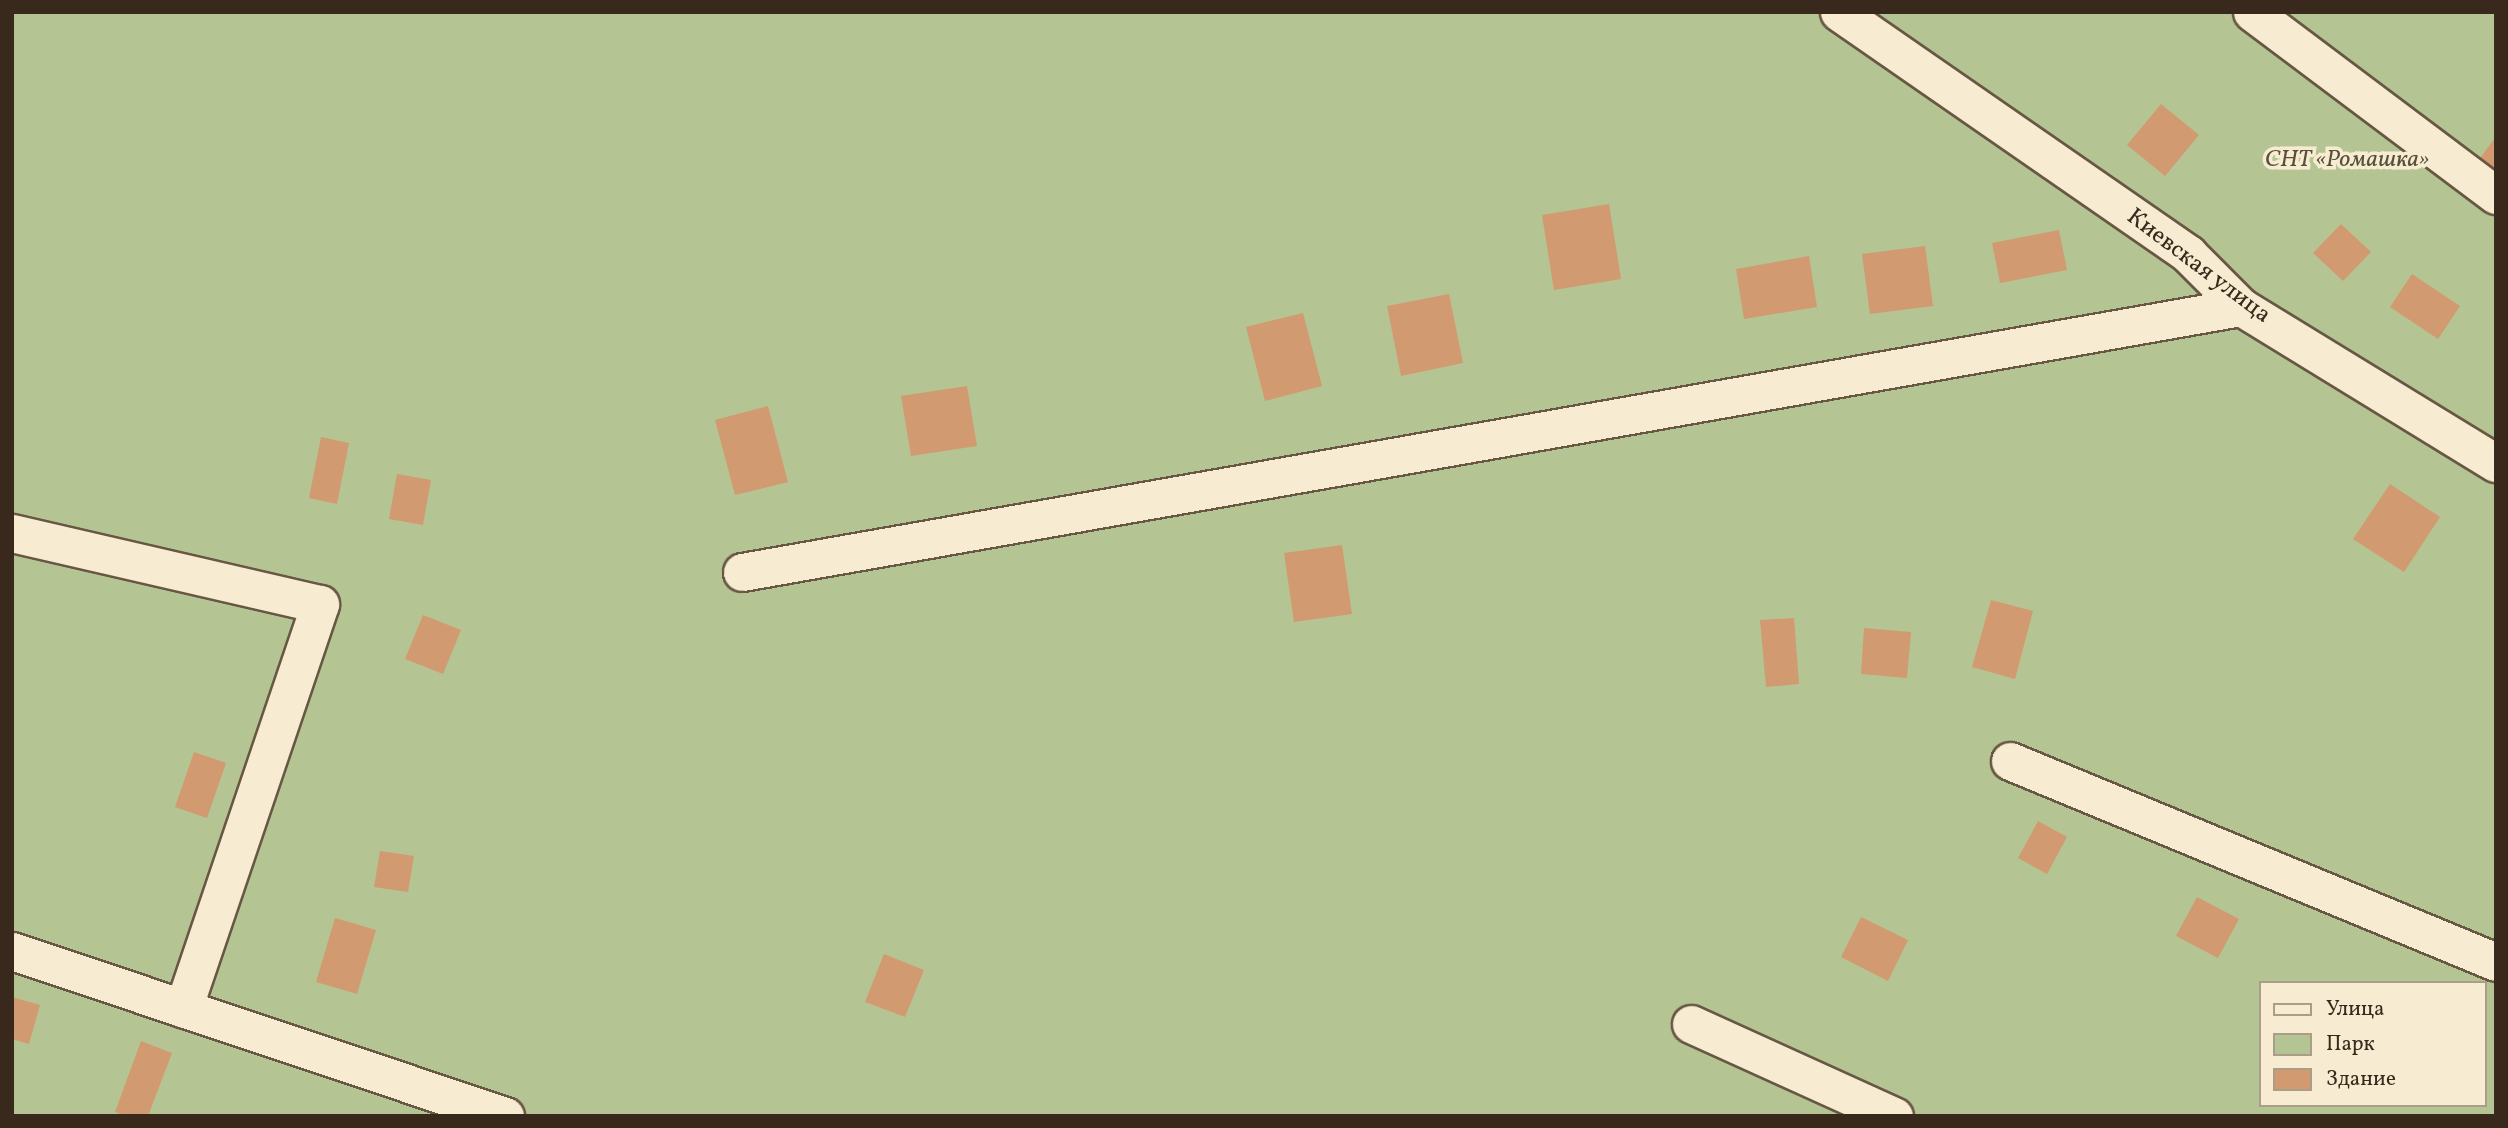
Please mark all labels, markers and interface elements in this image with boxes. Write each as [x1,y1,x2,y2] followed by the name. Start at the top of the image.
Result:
[2265,147,2429,175] park label: СНТ «Ромашка»
[2120,203,2276,331] street label: Киевская улица
[2260,981,2487,1107] legend
[2326,995,2384,1024] text: Улица
[2326,1030,2375,1059] text: Парк
[2326,1065,2396,1094] text: Здание

